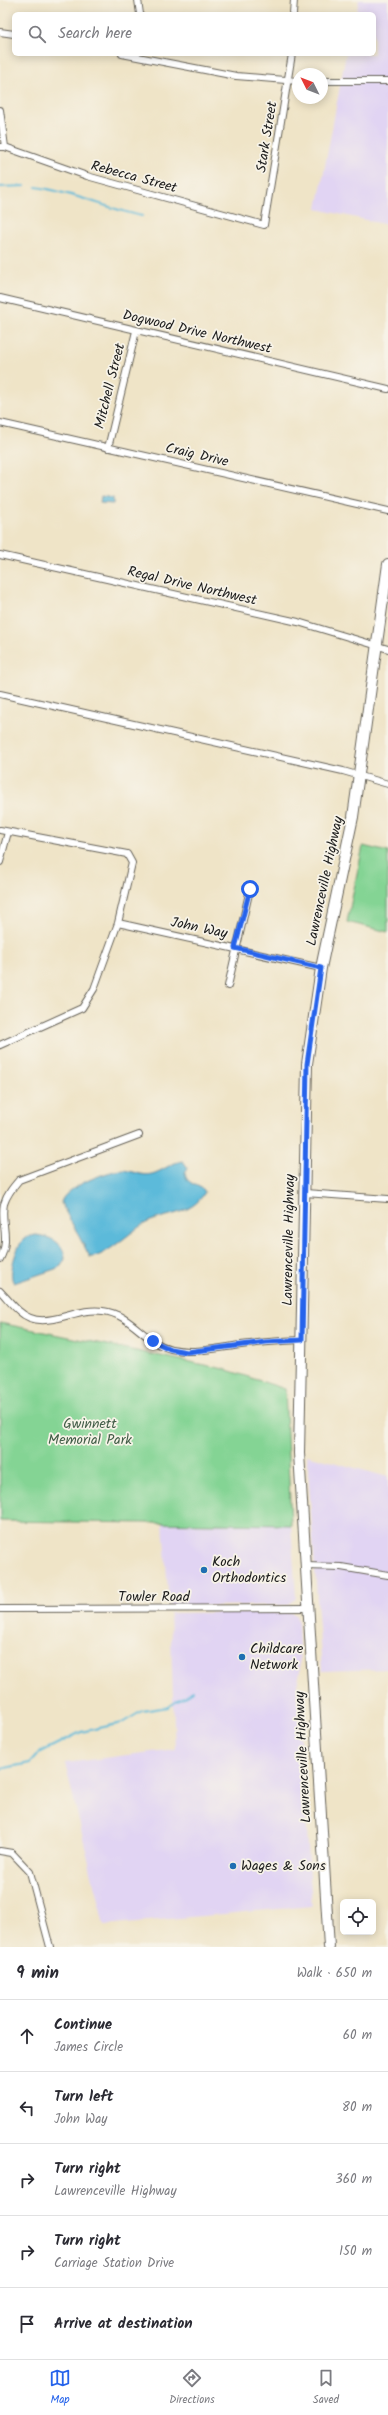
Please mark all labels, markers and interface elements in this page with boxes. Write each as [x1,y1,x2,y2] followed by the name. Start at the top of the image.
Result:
[12,12,376,56] search box
[58,22,132,46] text: Search here
[26,23,48,45] icon: search
[292,68,328,104] north arrow
[251,99,284,174] street label: Stark Street
[89,155,180,199] street label: Rebecca Street
[120,304,274,360] street label: Dogwood Drive Northwest
[89,340,131,431] street label: Mitchell Street
[163,437,232,473] street label: Craig Drive
[125,560,259,612] street label: Regal Drive Northwest
[301,814,350,948] street label: Lawrenceville Highway
[241,880,259,898] route start
[169,911,230,945] street label: John Way
[277,1173,301,1306] street label: Lawrenceville Highway
[144,1332,162,1350] route end
[48,1413,132,1451] park label: Gwinnett Memorial Park
[212,1551,286,1589] place label: Koch Orthodontics
[199,1565,209,1575] marker: Koch Orthodontics
[118,1586,191,1608] street label: Towler Road
[250,1638,304,1676] place label: Childcare Network
[237,1652,247,1662] marker: Childcare Network
[289,1690,317,1823] street label: Lawrenceville Highway
[241,1855,326,1877] place label: Wages & Sons
[228,1861,238,1871] marker: Wages & Sons
[340,1899,376,1935] map controls
[340,1899,376,1935] button: locate
[16,1960,59,1987] text: 9 min
[297,1963,372,1984] text: Walk · 650 m
[54,2013,112,2037] text: Continue
[16,2025,38,2047] icon: ahead
[343,2025,372,2046] text: 60 m
[54,2037,123,2058] text: James Circle
[54,2085,114,2109] text: Turn left
[16,2097,38,2119] icon: left
[342,2097,372,2118] text: 80 m
[54,2109,107,2130] text: John Way
[54,2157,121,2181] text: Turn right
[16,2169,38,2191] icon: right
[335,2169,372,2190] text: 360 m
[54,2181,177,2202] text: Lawrenceville Highway
[54,2229,121,2253] text: Turn right
[16,2241,38,2263] icon: right
[339,2241,372,2262] text: 150 m
[54,2253,174,2274] text: Carriage Station Drive
[54,2312,193,2336] text: Arrive at destination
[16,2313,38,2335] icon: arrive
[49,2367,71,2409] tab: Map
[169,2367,215,2409] tab: Directions
[313,2367,339,2409] tab: Saved

